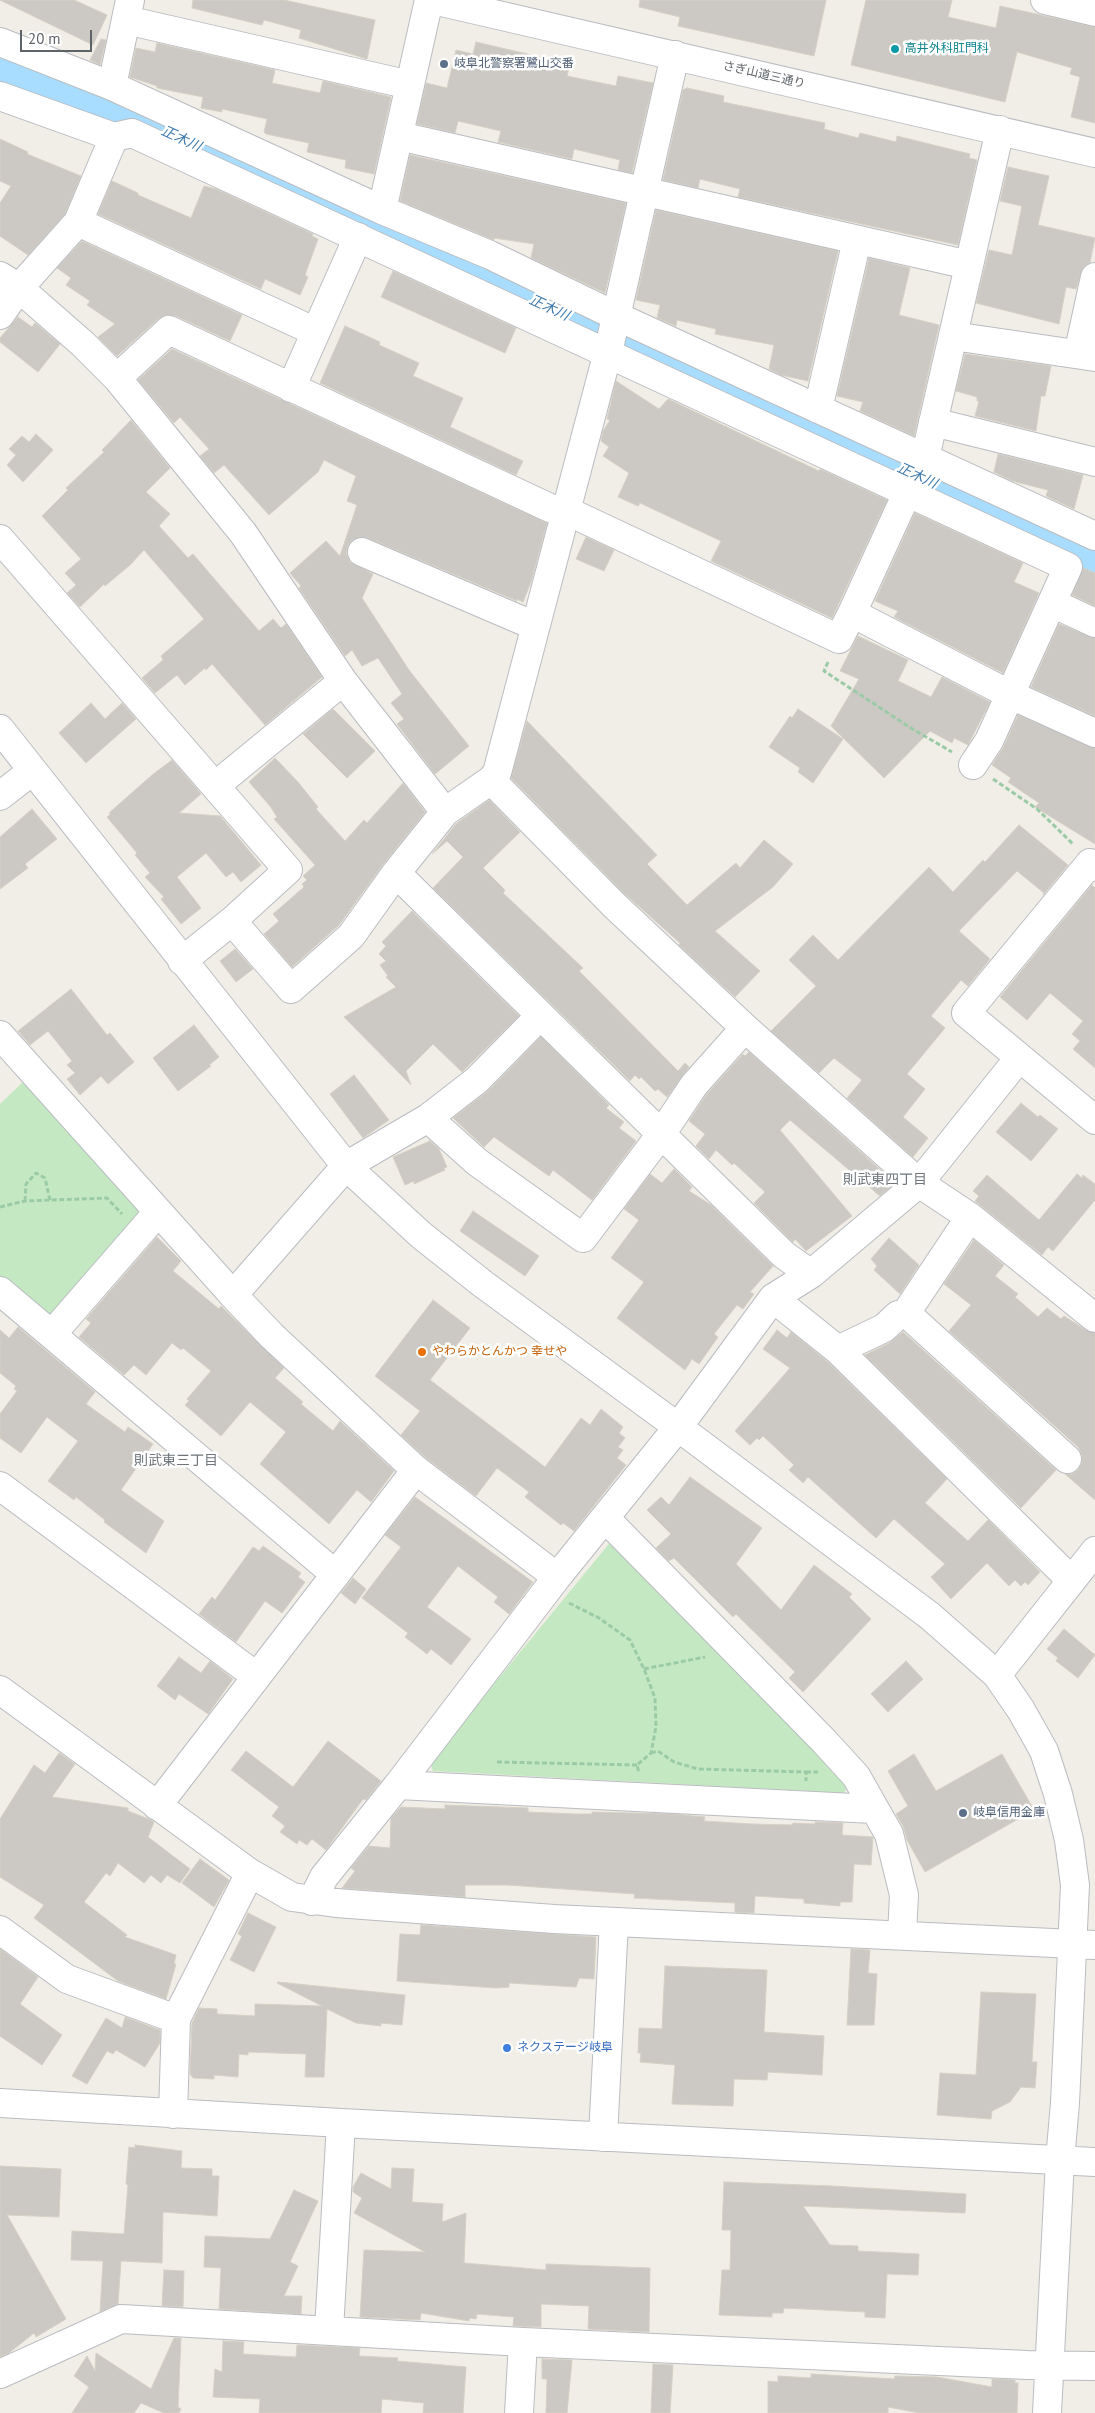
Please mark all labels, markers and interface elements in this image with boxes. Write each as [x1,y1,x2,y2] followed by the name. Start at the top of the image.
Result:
[22,20,95,52] scale bar
[28,29,61,48] text: 20 m
[905,42,989,56] place label: 高井外科肛門科
[889,43,901,55] marker: 高井外科肛門科
[454,57,574,71] place label: 岐阜北警察署鷺山交番
[438,58,450,70] marker: 岐阜北警察署鷺山交番
[721,59,807,91] street label: さぎ山道三通り
[158,123,204,155] water label: 正木川
[526,292,572,324] water label: 正木川
[894,460,940,492] water label: 正木川
[843,1172,927,1188] district label: 則武東四丁目
[432,1345,567,1359] place label: やわらかとんかつ 幸せや
[416,1346,428,1358] marker: やわらかとんかつ 幸せや
[134,1453,218,1469] district label: 則武東三丁目
[973,1806,1045,1820] place label: 岐阜信用金庫
[957,1807,969,1819] marker: 岐阜信用金庫
[517,2041,613,2055] place label: ネクステージ岐阜
[501,2042,513,2054] marker: ネクステージ岐阜

